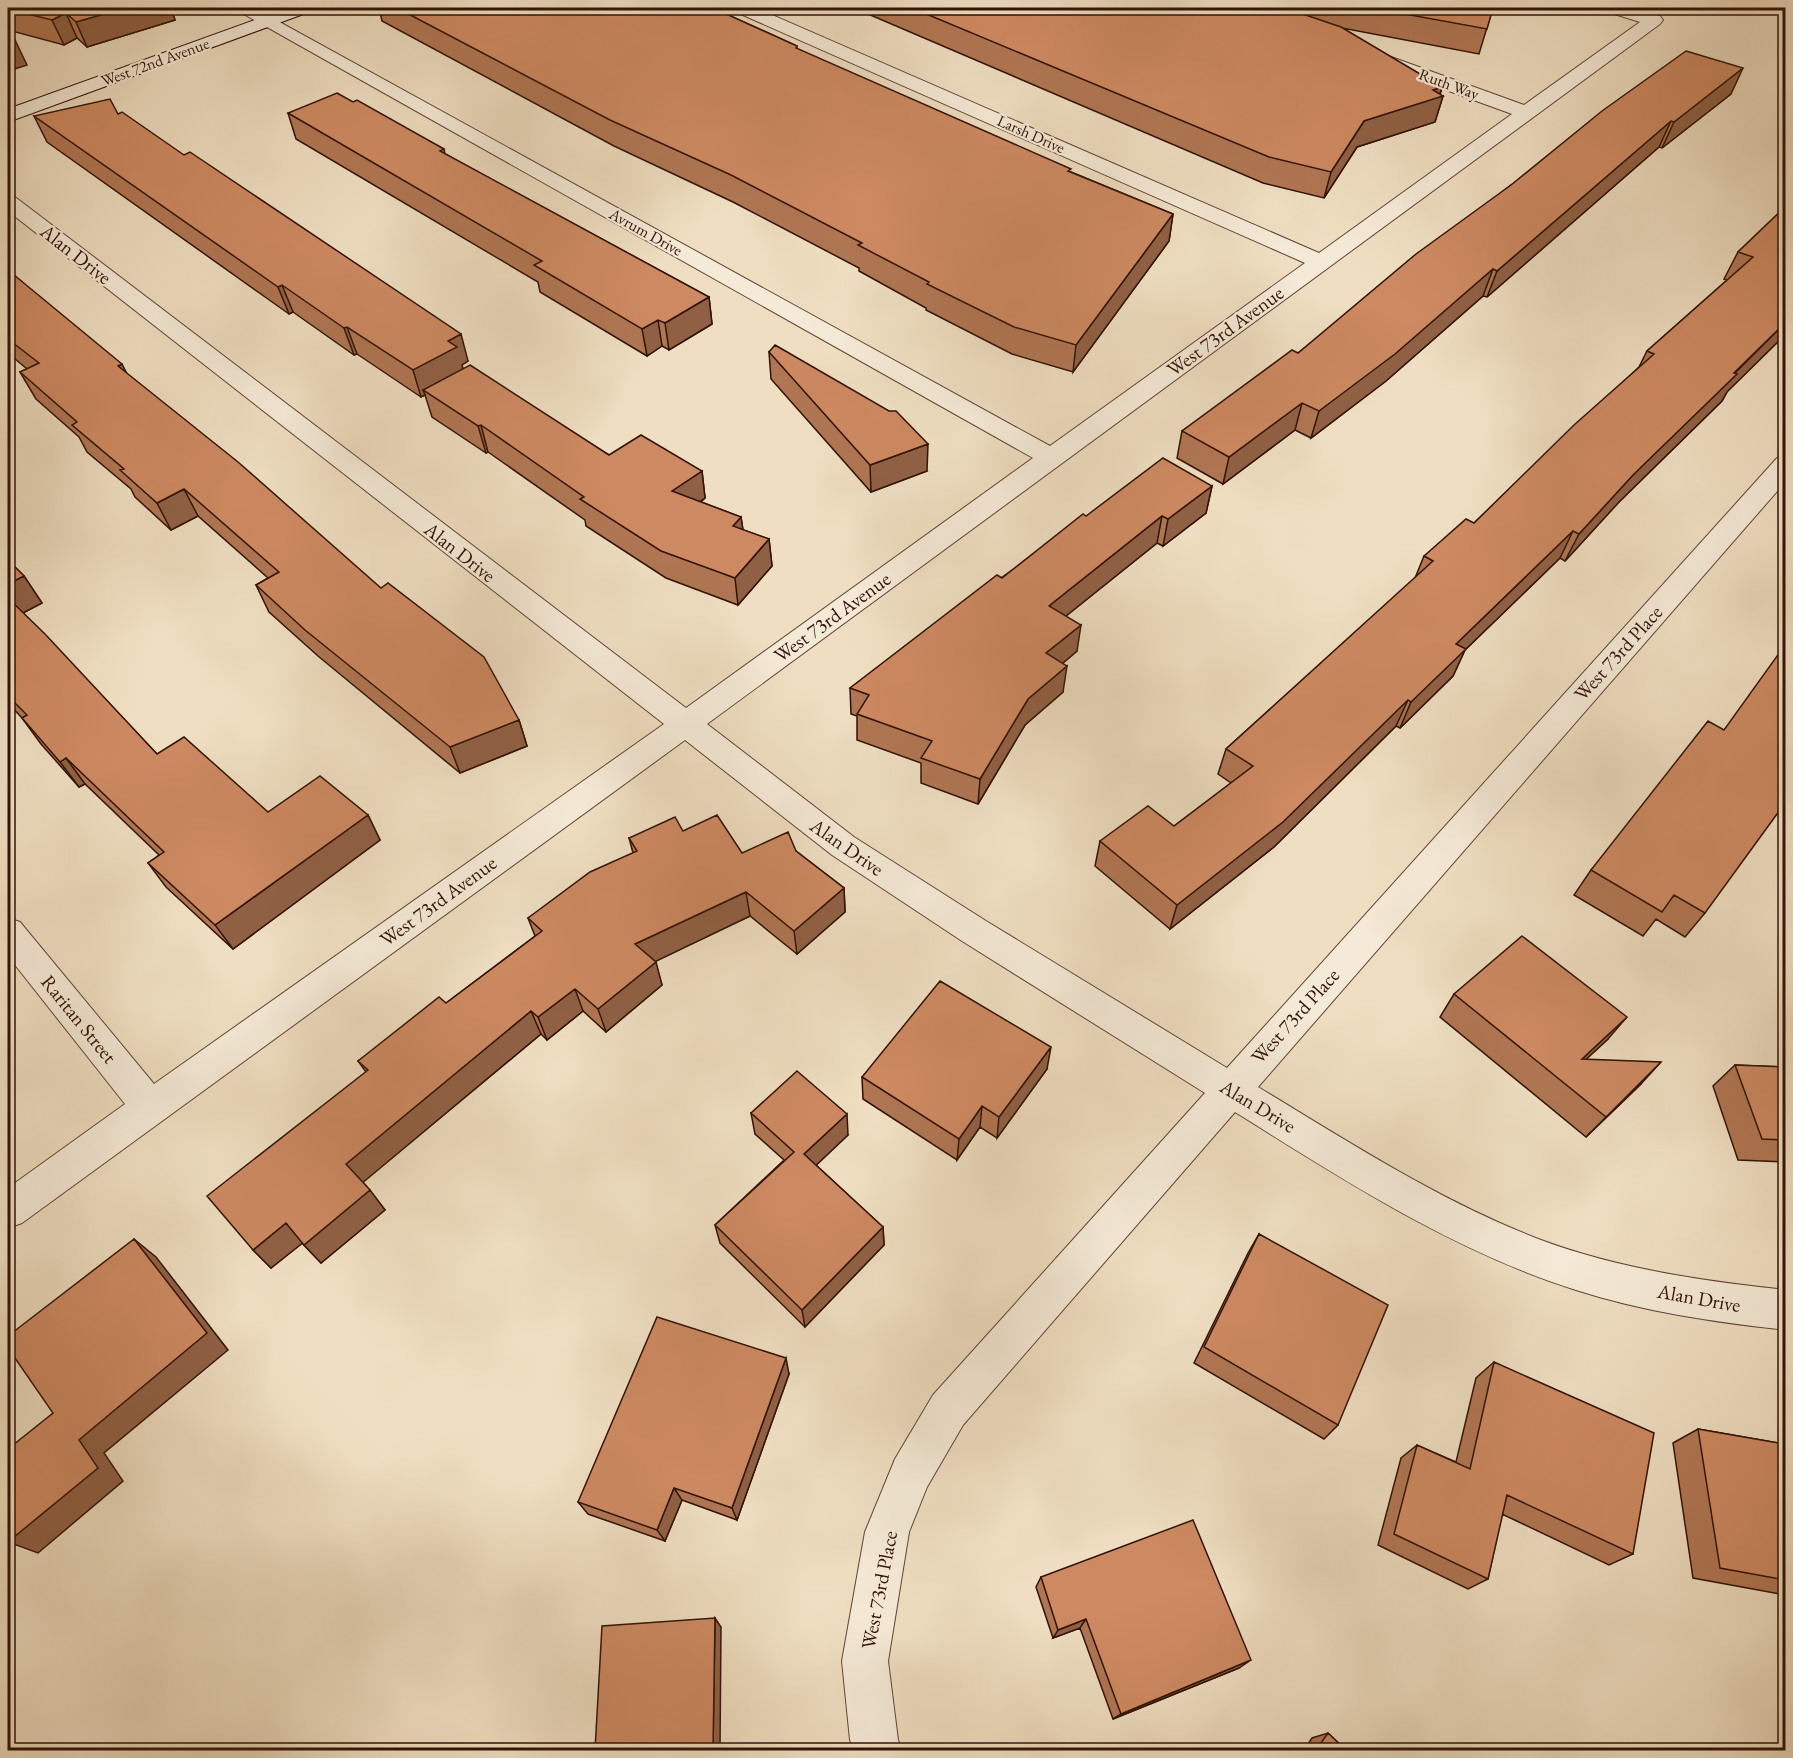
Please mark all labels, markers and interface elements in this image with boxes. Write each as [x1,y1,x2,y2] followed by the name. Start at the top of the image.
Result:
[98,33,212,91] street label: West 72nd Avenue
[1416,63,1483,105] street label: Ruth Way
[994,110,1068,158] street label: Larsh Drive
[605,203,686,261] street label: Avrum Drive
[34,217,117,290] street label: Alan Drive
[1161,280,1289,382] street label: West 73rd Avenue
[418,515,501,588] street label: Alan Drive
[768,566,896,668] street label: West 73rd Avenue
[1568,599,1668,706] street label: West 73rd Place
[804,812,889,882] street label: Alan Drive
[374,850,502,952] street label: West 73rd Avenue
[1245,962,1345,1069] street label: West 73rd Place
[35,969,123,1069] street label: Raritan Street
[1214,1073,1301,1139] street label: Alan Drive
[1654,1278,1743,1318] street label: Alan Drive
[855,1528,903,1651] street label: West 73rd Place

